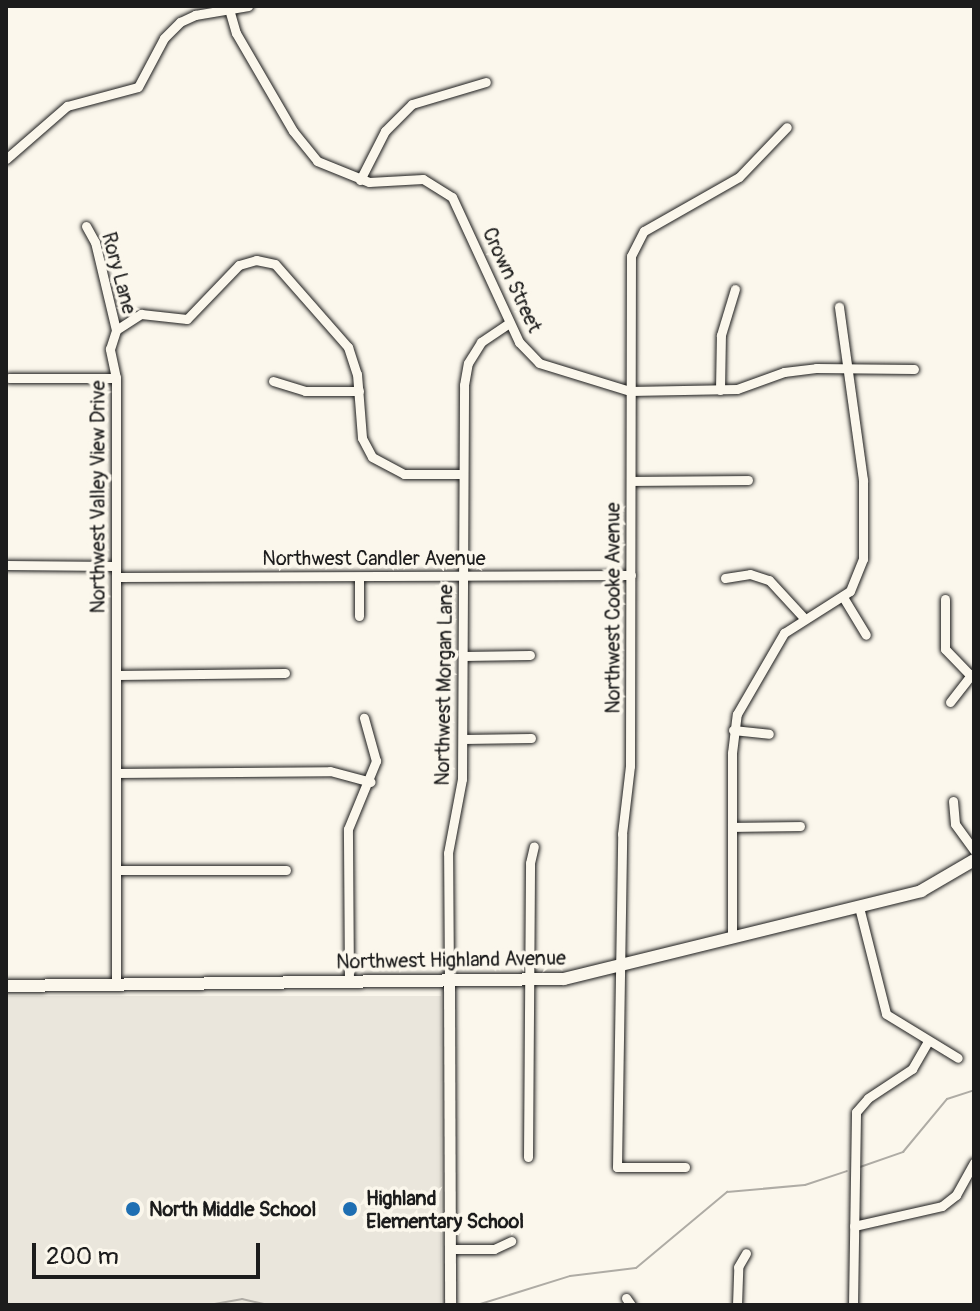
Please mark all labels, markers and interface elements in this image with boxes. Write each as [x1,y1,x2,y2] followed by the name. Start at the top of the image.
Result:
[477,224,547,336] street label: Crown Street
[97,230,141,316] street label: Rory Lane
[86,380,110,614] street label: Northwest Valley View Drive
[601,502,625,714] street label: Northwest Cooke Avenue
[262,546,486,570] street label: Northwest Candler Avenue
[430,584,458,786] street label: Northwest Morgan Lane
[336,946,566,974] street label: Northwest Highland Avenue
[366,1186,524,1233] place label: Highland Elementary School
[149,1197,316,1221] place label: North Middle School
[124,1200,142,1218] marker: North Middle School
[341,1200,359,1218] marker: Highland Elementary School
[36,1227,264,1277] scale bar
[46,1242,119,1271] text: 200 m

